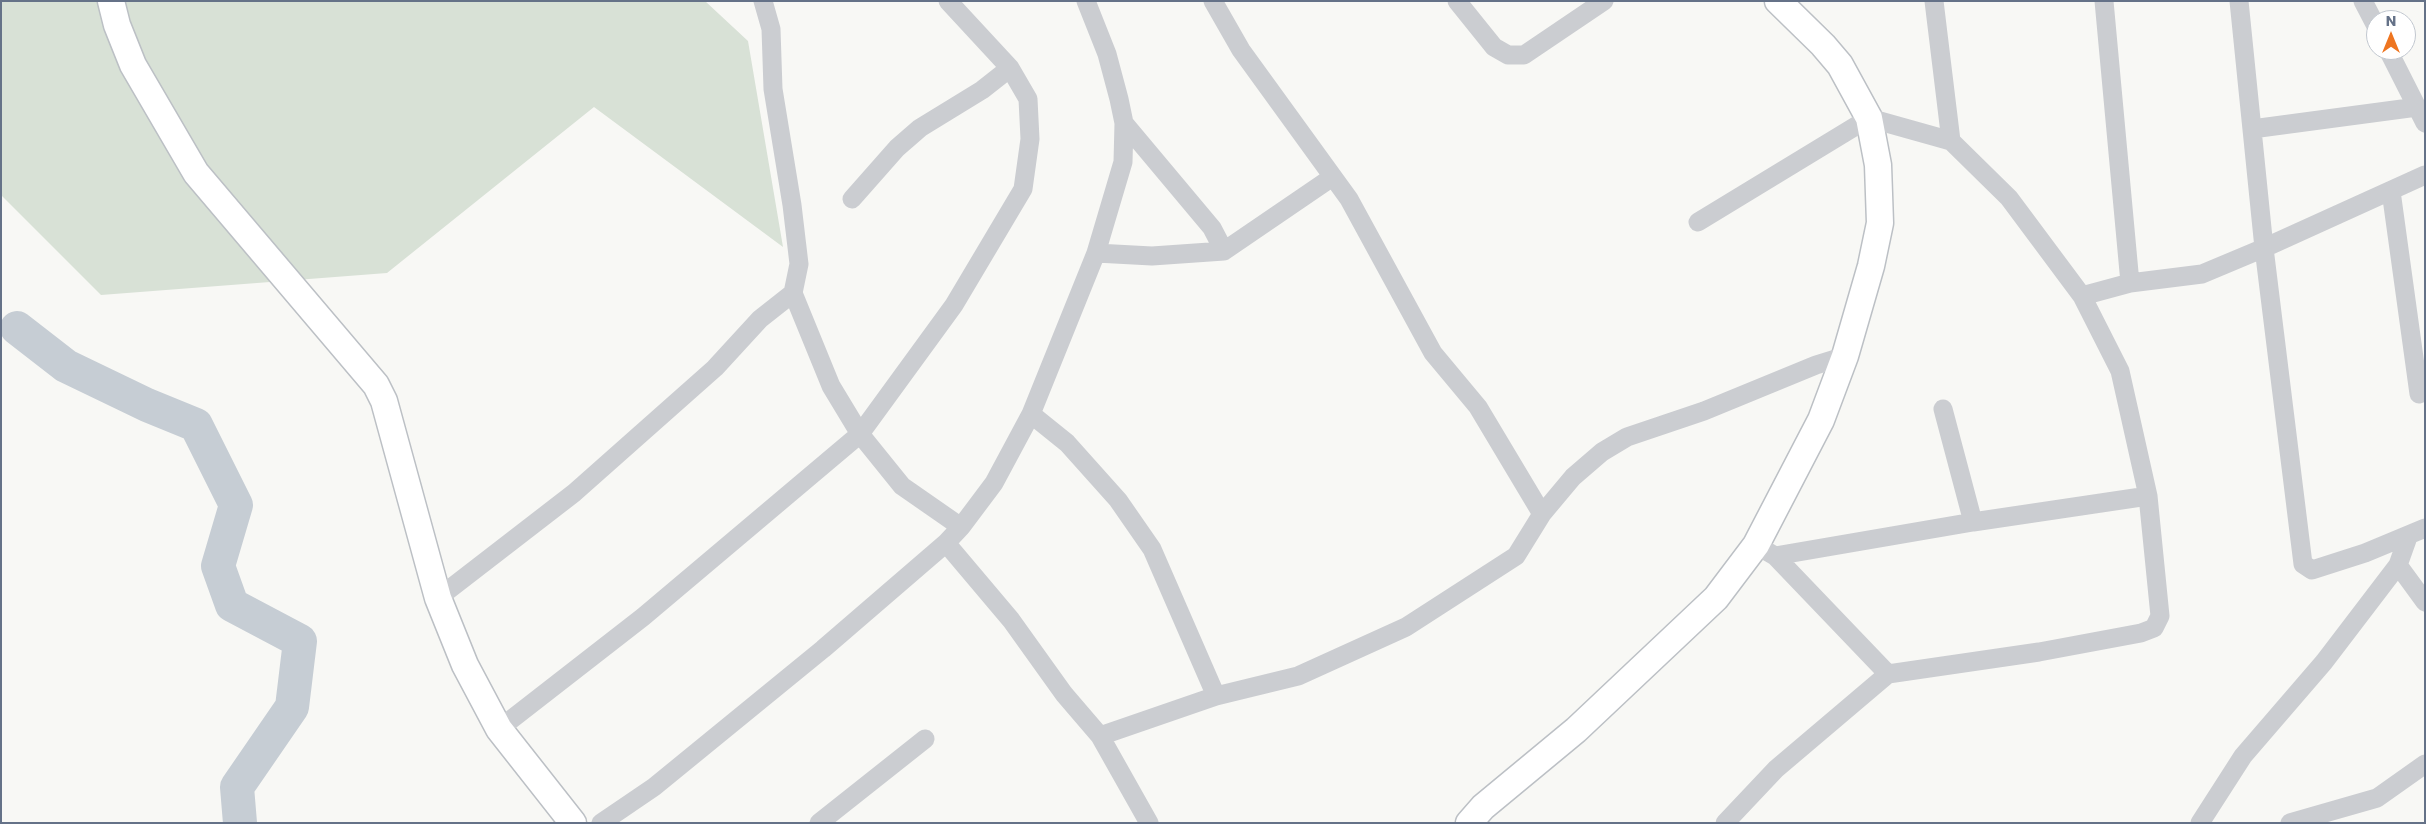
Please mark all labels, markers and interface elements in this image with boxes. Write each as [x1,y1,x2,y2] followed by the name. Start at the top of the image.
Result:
[2366,10,2416,60] north arrow
[2386,11,2396,31] text: N

